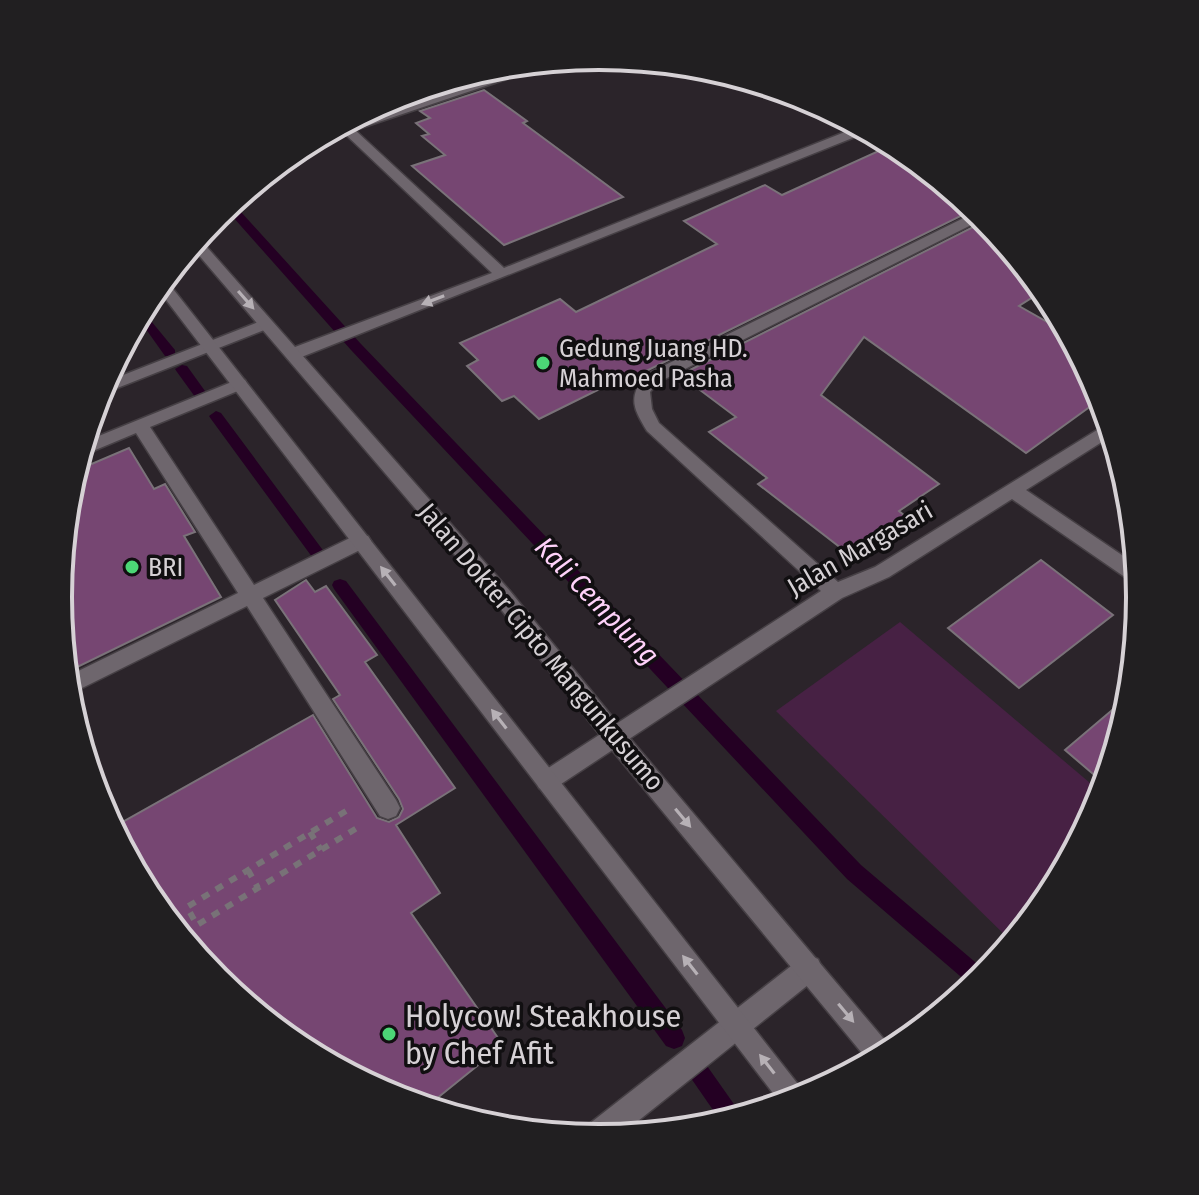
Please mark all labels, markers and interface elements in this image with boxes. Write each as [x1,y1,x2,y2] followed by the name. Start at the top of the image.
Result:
[237,290,254,310] one-way arrow
[421,294,445,307] one-way arrow
[559,333,748,394] place label: Gedung Juang HD. Mahmoed Pasha
[534,354,552,372] marker: Gedung Juang HD. Mahmoed Pasha
[782,495,938,603] street label: Jalan Margasari
[412,497,670,797] street label: Jalan Dokter Cipto Mangunkusumo
[528,531,666,671] water label: Kali Cemplung
[148,552,183,583] place label: BRI
[123,558,141,576] marker: BRI
[381,566,397,586] one-way arrow
[491,709,507,729] one-way arrow
[674,808,691,828] one-way arrow
[683,955,699,975] one-way arrow
[405,997,681,1072] place label: Holycow! Steakhouse by Chef Afit
[837,1002,854,1022] one-way arrow
[380,1025,398,1043] marker: Holycow! Steakhouse by Chef Afit
[760,1054,776,1074] one-way arrow

